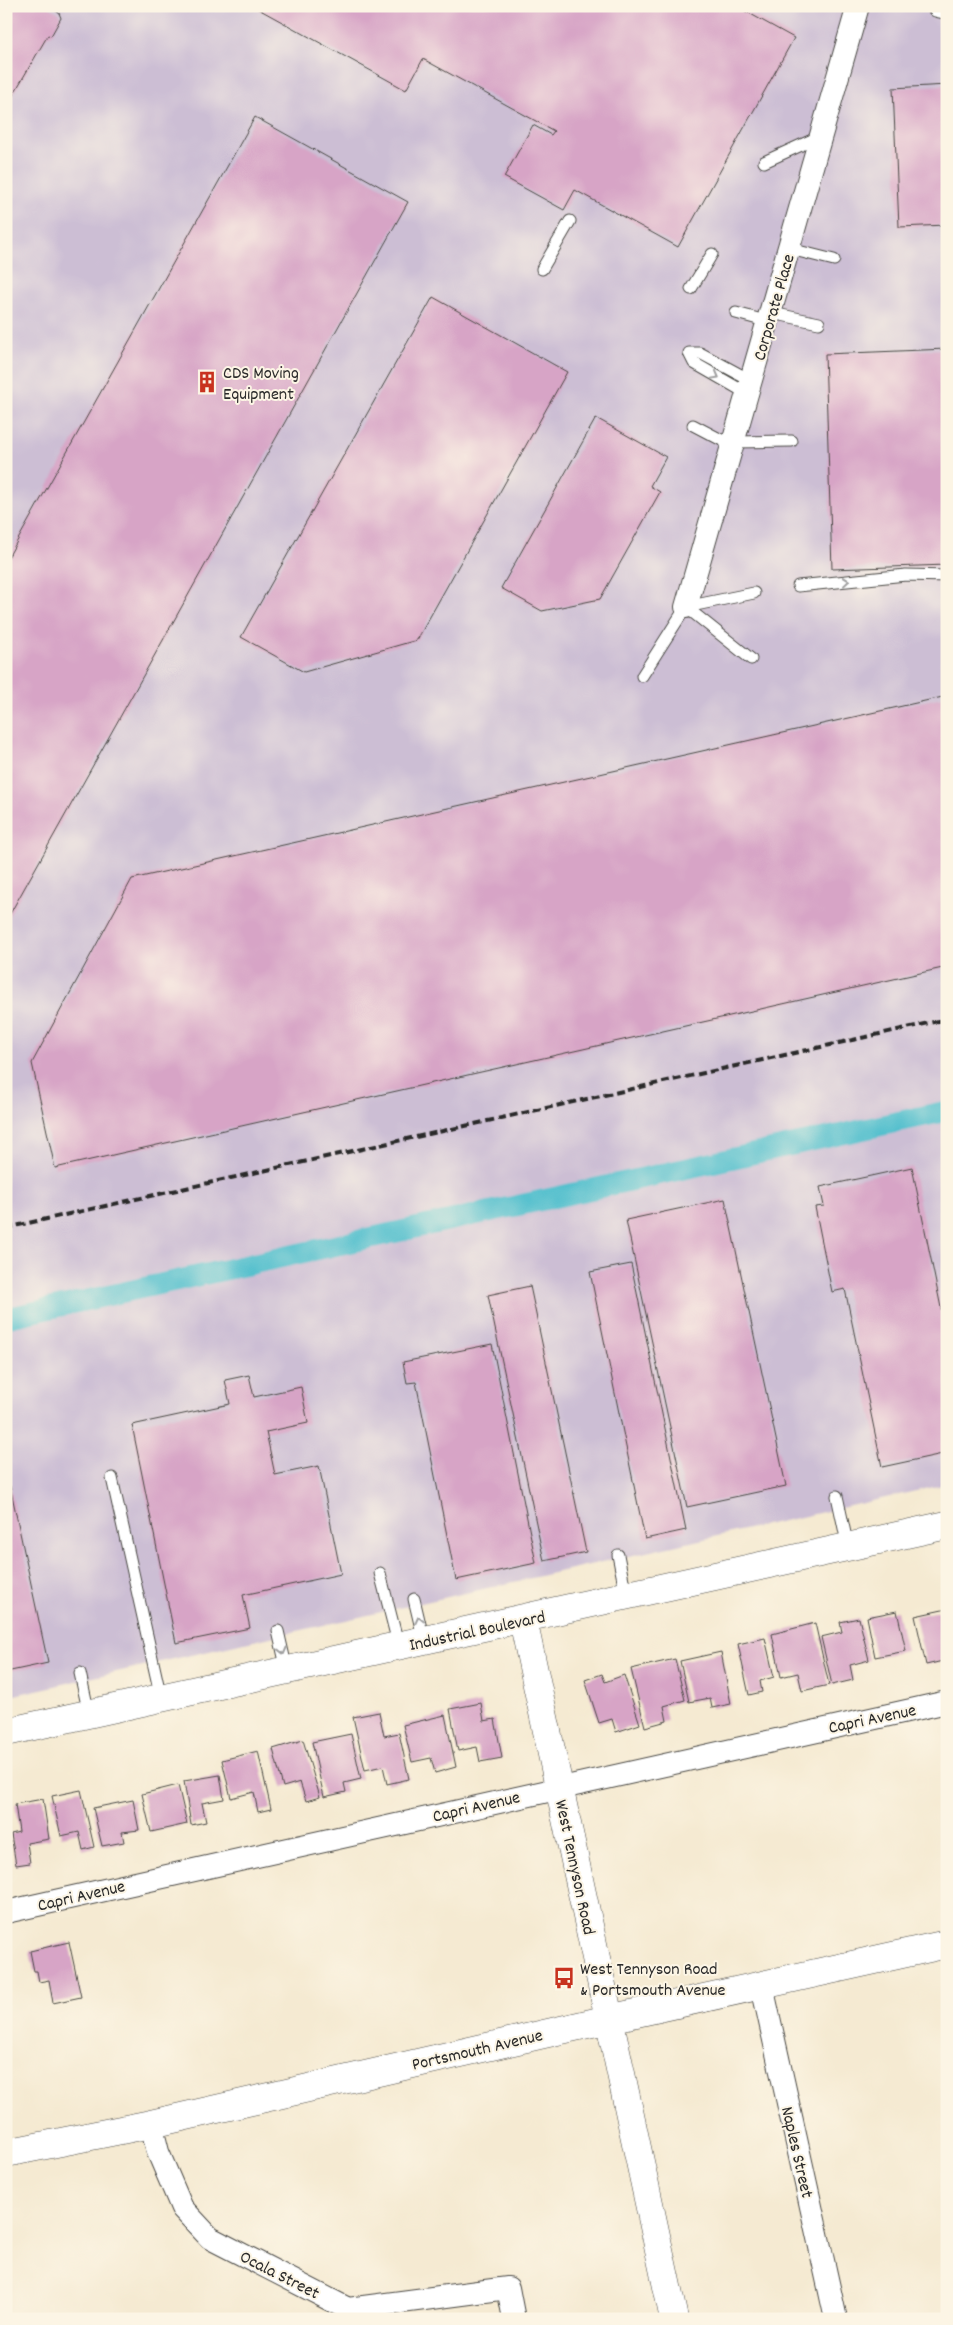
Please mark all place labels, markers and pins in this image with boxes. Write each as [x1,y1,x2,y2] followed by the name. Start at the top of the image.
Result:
[223,362,299,408] place label: CDS Moving Equipment
[194,369,220,395] building icon: CDS Moving Equipment
[580,1958,726,2004] place label: West Tennyson Road & Portsmouth Avenue
[551,1965,577,1991] bus stop icon: West Tennyson Road & Portsmouth Avenue

